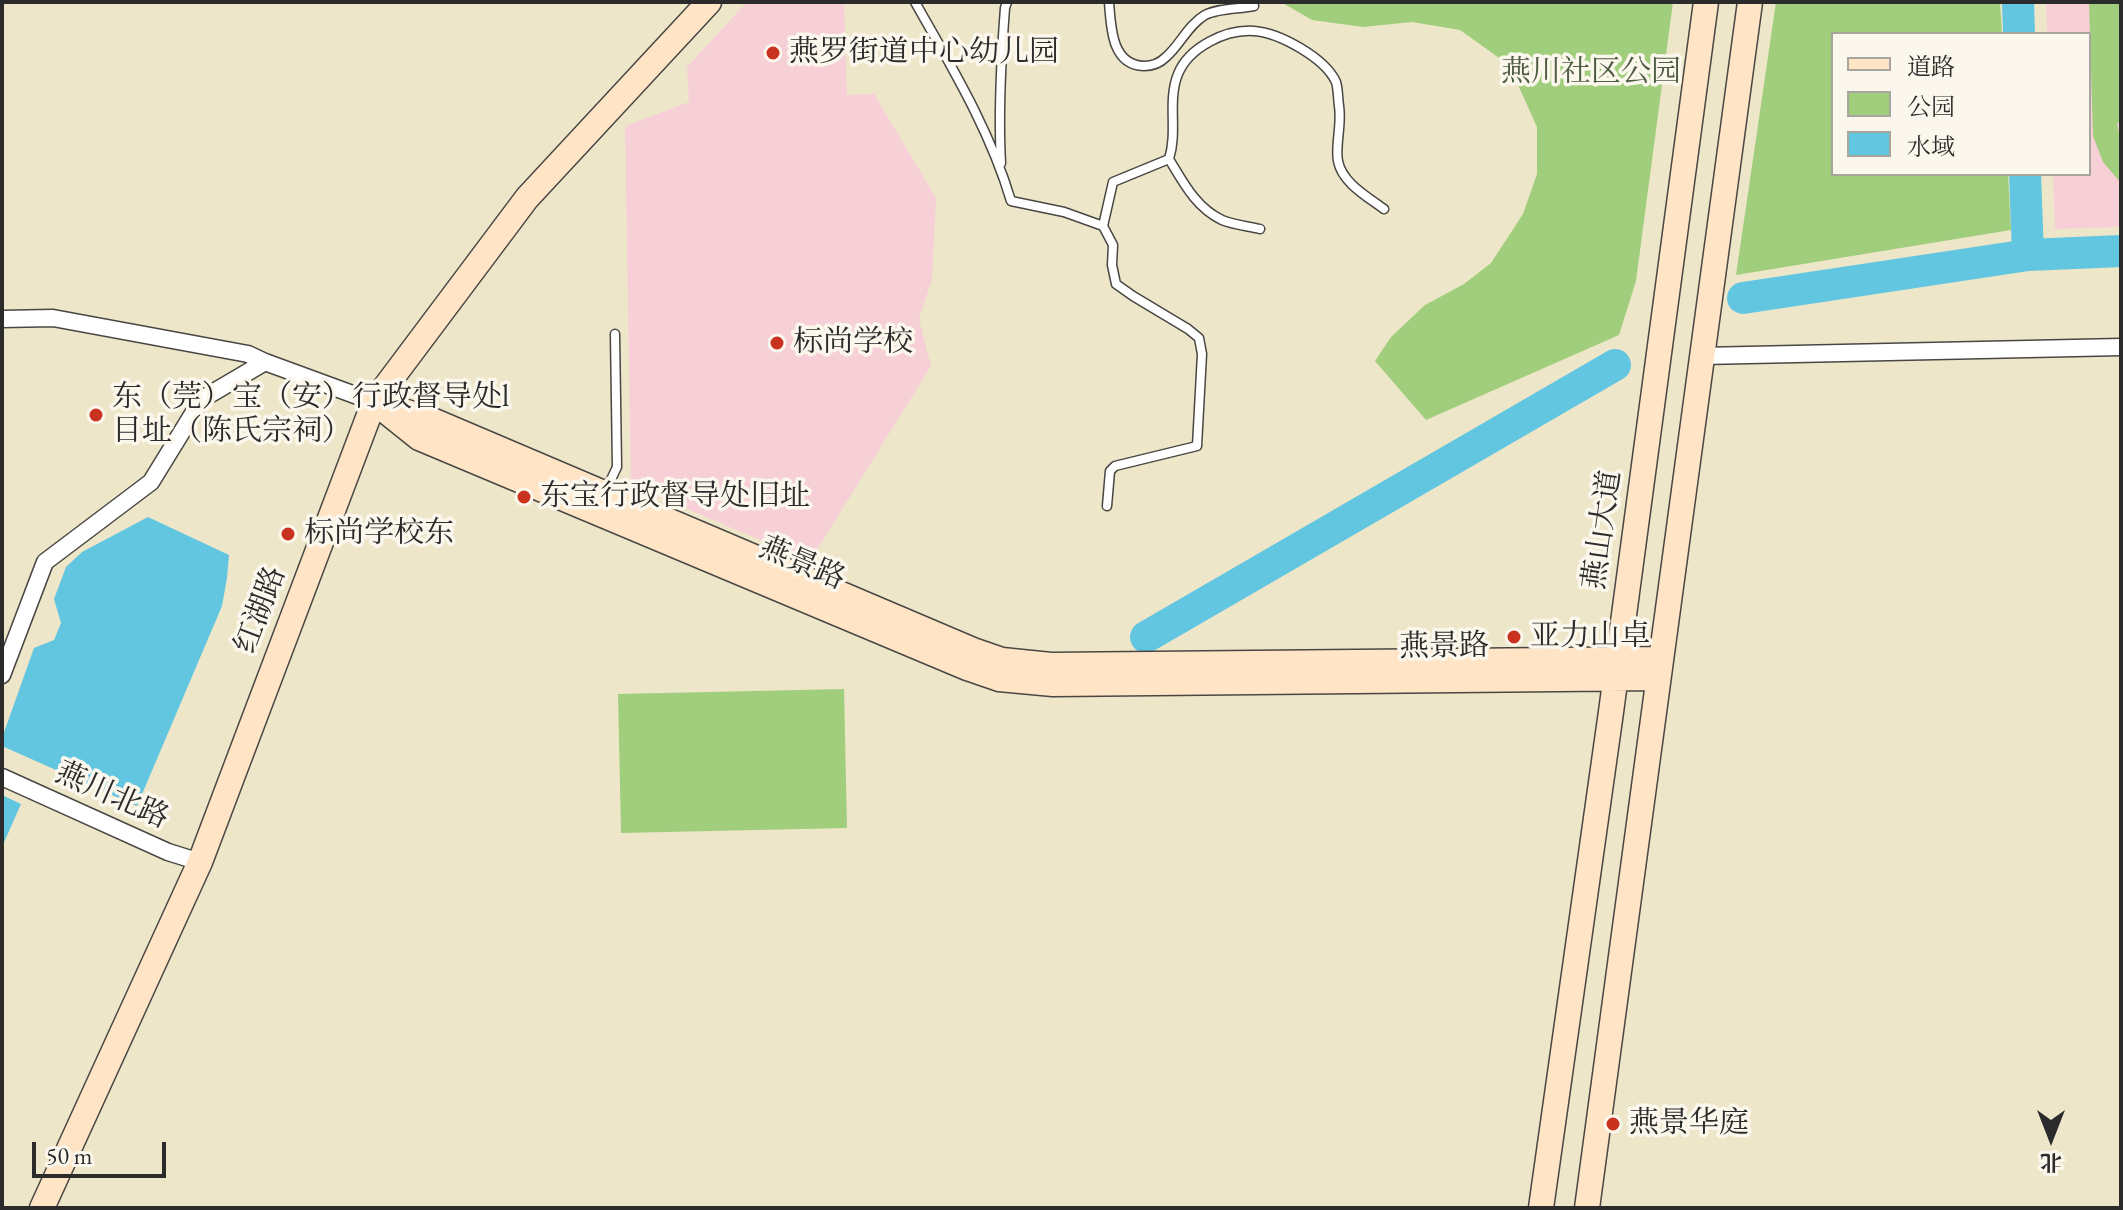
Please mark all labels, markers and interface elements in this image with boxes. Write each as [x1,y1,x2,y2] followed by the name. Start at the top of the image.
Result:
[1831,32,2091,176] legend
[789,35,1059,71] place label: 燕罗街道中心幼儿园
[764,44,782,62] marker: 燕罗街道中心幼儿园
[1907,51,1955,82] text: 道路
[1501,55,1681,91] park label: 燕川社区公园
[1907,91,1955,122] text: 公园
[1907,131,1955,162] text: 水域
[793,325,913,361] place label: 标尚学校
[768,334,786,352] marker: 标尚学校
[112,380,509,450] place label: 东（莞）宝（安）行政督导处l 目址（陈氏宗祠）
[87,406,105,424] marker: 东（莞）宝（安）行政督导处l 目址（陈氏宗祠）
[1577,468,1629,592] street label: 燕山大道
[540,479,810,515] place label: 东宝行政督导处旧址
[515,488,533,506] marker: 东宝行政督导处旧址
[304,516,454,552] place label: 标尚学校东
[279,525,297,543] marker: 标尚学校东
[754,530,850,598] street label: 燕景路
[228,562,294,658] street label: 红湖路
[1530,619,1650,655] place label: 亚力山卓
[1399,628,1489,666] street label: 燕景路
[1505,628,1523,646] marker: 亚力山卓
[50,755,174,837] street label: 燕川北路
[2011,1098,2091,1178] north arrow
[1629,1106,1749,1142] place label: 燕景华庭
[1604,1115,1622,1133] marker: 燕景华庭
[36,1126,170,1176] scale bar
[46,1140,93,1171] text: 50 m
[2040,1148,2062,1177] text: 北

